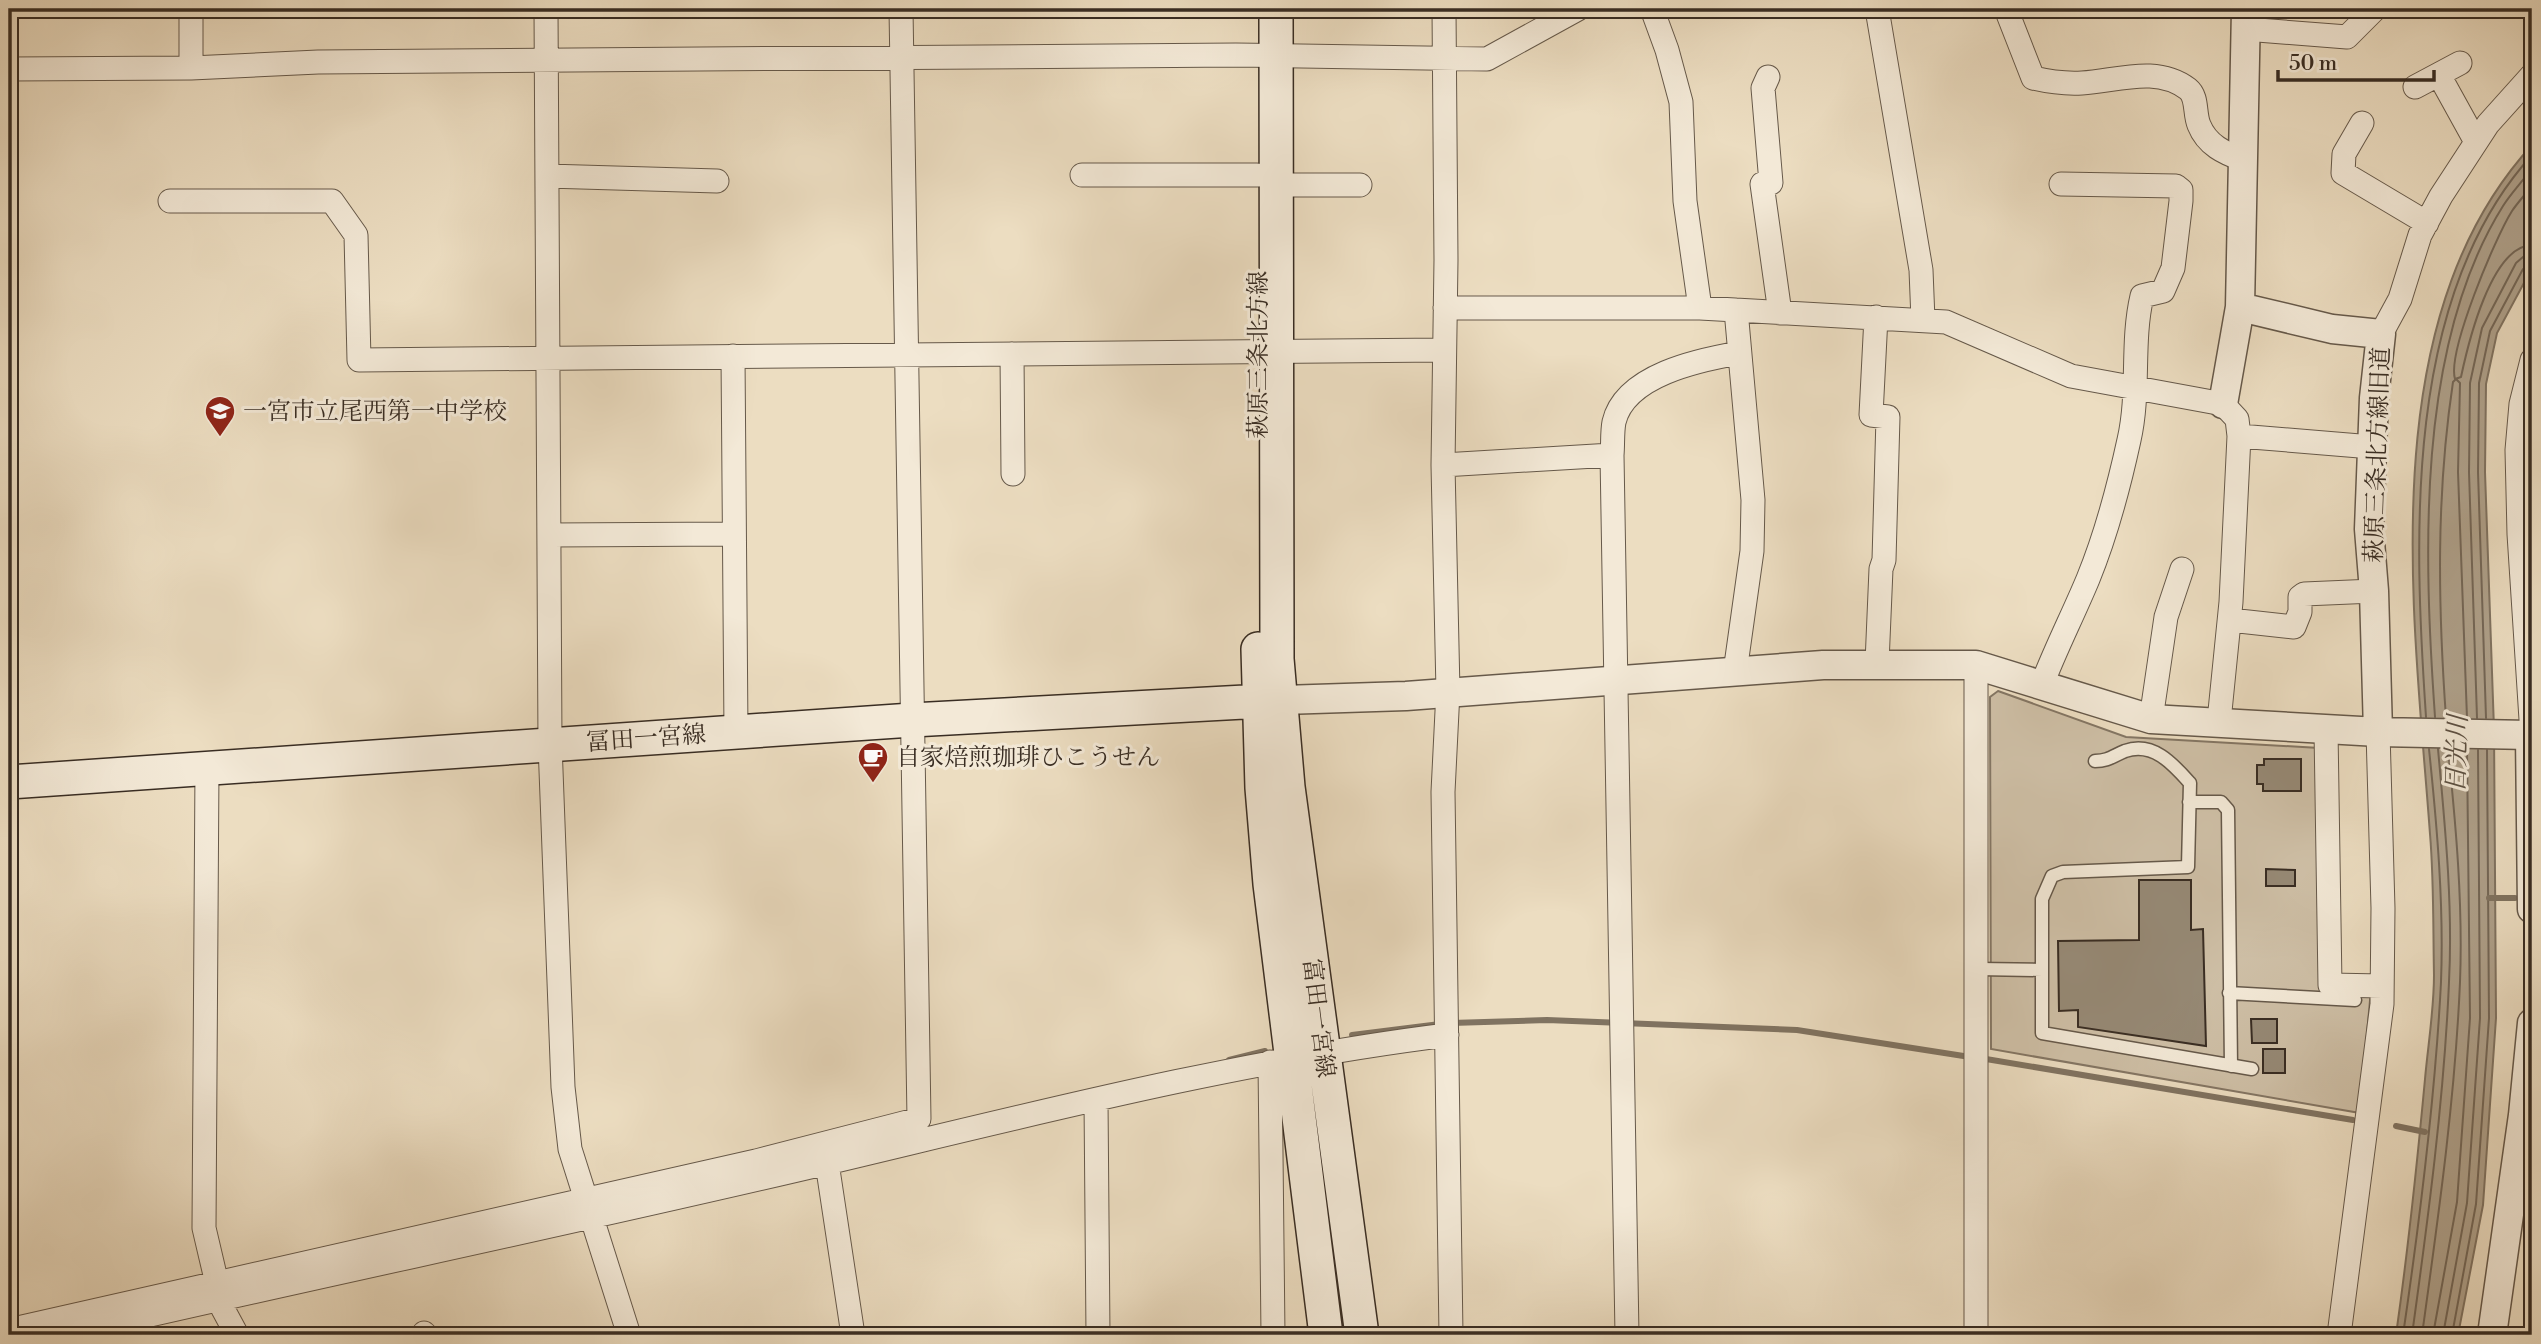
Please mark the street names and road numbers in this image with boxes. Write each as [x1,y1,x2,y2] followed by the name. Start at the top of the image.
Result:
[1244,271,1274,439] street label: 萩原三条北方線
[2359,347,2397,563] street label: 萩原三条北方線旧道
[585,720,707,758] street label: 冨田一宮線
[1296,957,1340,1080] street label: 富田一宮線

